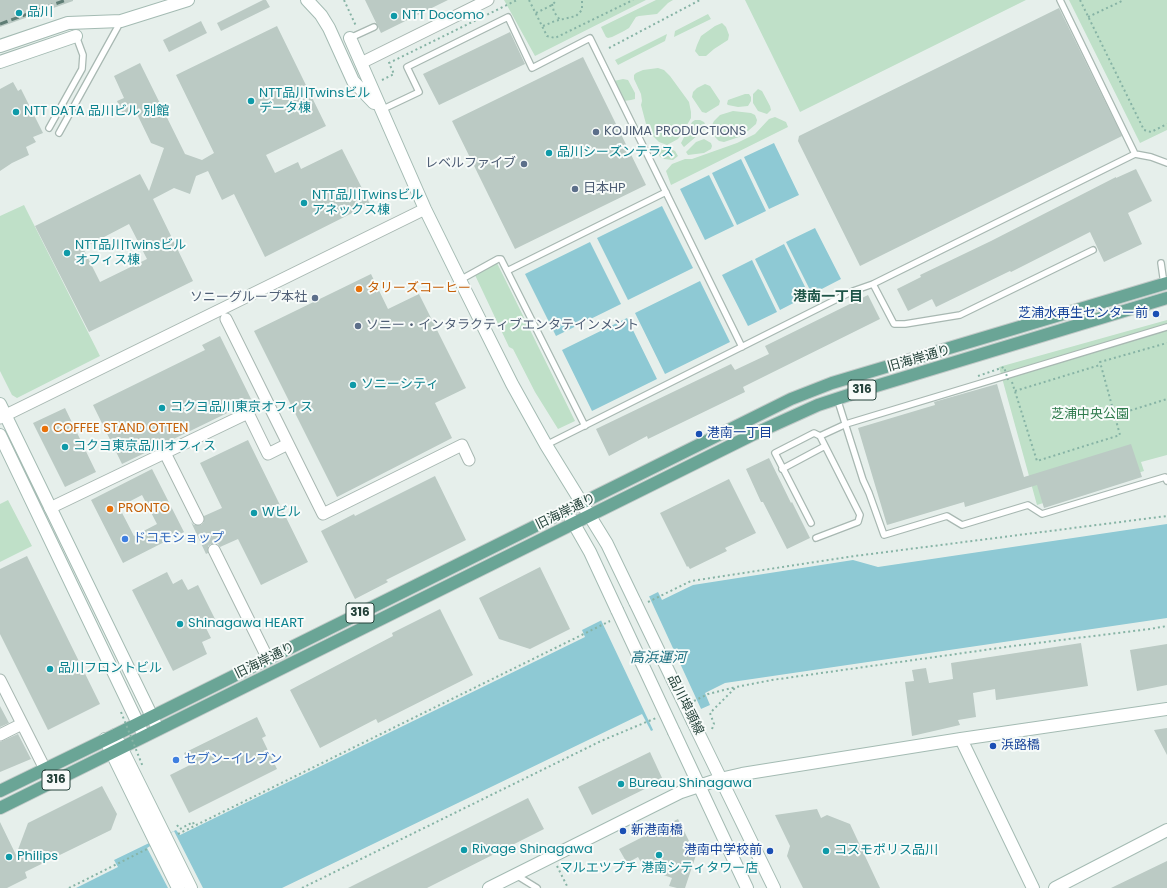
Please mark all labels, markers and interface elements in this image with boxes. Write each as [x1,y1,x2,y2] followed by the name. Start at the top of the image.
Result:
[27,5,53,21] place label: 品川
[14,8,24,18] marker: 品川
[402,8,484,24] place label: NTT Docomo
[389,11,399,21] marker: NTT Docomo
[259,86,370,117] place label: NTT品川Twinsビル データ棟
[246,96,256,106] marker: NTT品川Twinsビル データ棟
[24,104,169,120] place label: NTT DATA 品川ビル 別館
[11,107,21,117] marker: NTT DATA 品川ビル 別館
[604,124,746,140] place label: KOJIMA PRODUCTIONS
[591,127,601,137] marker: KOJIMA PRODUCTIONS
[557,145,674,161] place label: 品川シーズンテラス
[544,148,554,158] marker: 品川シーズンテラス
[425,156,516,172] place label: レベルファイブ
[519,159,529,169] marker: レベルファイブ
[583,181,626,197] place label: 日本HP
[570,184,580,194] marker: 日本HP
[312,188,423,219] place label: NTT品川Twinsビル アネックス棟
[299,198,309,208] marker: NTT品川Twinsビル アネックス棟
[75,238,186,269] place label: NTT品川Twinsビル オフィス棟
[62,248,72,258] marker: NTT品川Twinsビル オフィス棟
[367,281,471,297] place label: タリーズコーヒー
[354,284,364,294] marker: タリーズコーヒー
[793,289,863,305] district label: 港南一丁目
[190,290,307,306] place label: ソニーグループ本社
[310,293,320,303] marker: ソニーグループ本社
[1018,306,1148,322] place label: 芝浦水再生センター前
[1151,309,1161,319] marker: 芝浦水再生センター前
[366,318,639,334] place label: ソニー・インタラクティブエンタテインメント
[353,321,363,331] marker: ソニー・インタラクティブエンタテインメント
[886,343,952,375] street label: 旧海岸通り
[361,377,439,393] place label: ソニーシティ
[348,380,358,390] marker: ソニーシティ
[848,380,876,400] road number: 316
[170,400,313,416] place label: コクヨ品川東京オフィス
[157,403,167,413] marker: コクヨ品川東京オフィス
[1051,407,1129,423] park label: 芝浦中央公園
[53,421,188,437] place label: COFFEE STAND OTTEN
[40,424,50,434] marker: COFFEE STAND OTTEN
[707,426,772,442] place label: 港南一丁目
[694,429,704,439] marker: 港南一丁目
[73,439,216,455] place label: コクヨ東京品川オフィス
[60,442,70,452] marker: コクヨ東京品川オフィス
[533,491,599,533] street label: 旧海岸通り
[118,501,170,517] place label: PRONTO
[105,504,115,514] marker: PRONTO
[262,505,301,521] place label: Wビル
[249,508,259,518] marker: Wビル
[133,531,224,547] place label: ドコモショップ
[120,534,130,544] marker: ドコモショップ
[346,603,374,623] road number: 316
[188,616,304,632] place label: Shinagawa HEART
[175,619,185,629] marker: Shinagawa HEART
[232,640,298,682] street label: 旧海岸通り
[630,650,686,666] water label: 高浜運河
[58,661,162,677] place label: 品川フロントビル
[45,664,55,674] marker: 品川フロントビル
[664,672,706,738] street label: 品川埠頭線
[1001,738,1040,754] place label: 浜路橋
[988,741,998,751] marker: 浜路橋
[184,752,282,768] place label: セブン-イレブン
[171,755,181,765] marker: セブン-イレブン
[42,770,70,790] road number: 316
[629,776,752,792] place label: Bureau Shinagawa
[616,779,626,789] marker: Bureau Shinagawa
[631,823,683,839] place label: 新港南橋
[618,826,628,836] marker: 新港南橋
[472,842,593,858] place label: Rivage Shinagawa
[684,843,762,859] place label: 港南中学校前
[834,843,938,859] place label: コスモポリス品川
[459,845,469,855] marker: Rivage Shinagawa
[765,846,775,856] marker: 港南中学校前
[821,846,831,856] marker: コスモポリス品川
[17,849,58,865] place label: Philips
[654,850,664,860] marker: マルエツプチ 港南シティタワー店
[4,852,14,862] marker: Philips
[560,861,758,877] place label: マルエツプチ 港南シティタワー店

